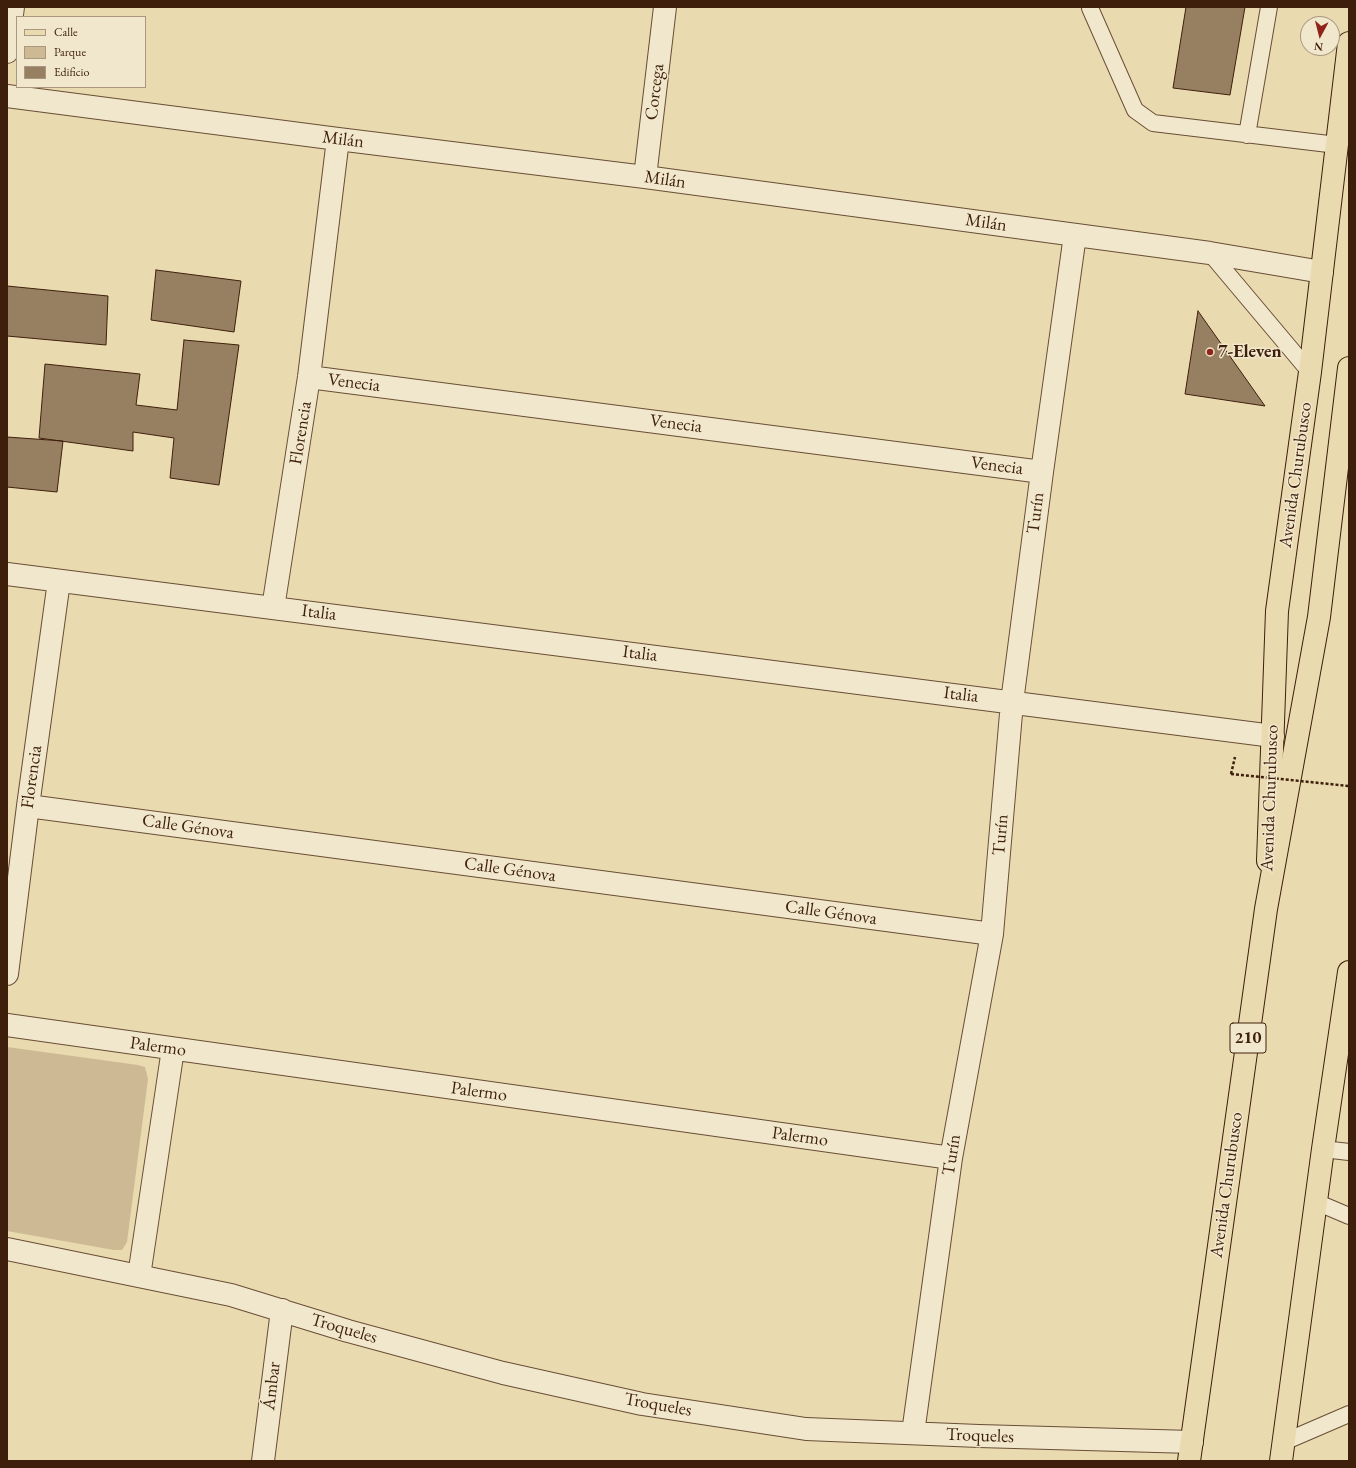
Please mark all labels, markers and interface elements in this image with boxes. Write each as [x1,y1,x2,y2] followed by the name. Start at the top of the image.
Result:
[16,16,146,88] legend
[1300,16,1340,56] north arrow
[54,24,78,40] text: Calle
[1313,39,1324,54] text: N
[54,44,86,60] text: Parque
[641,63,669,121] street label: Corcega
[54,64,89,80] text: Edificio
[321,127,365,153] street label: Milán
[643,166,687,194] street label: Milán
[964,209,1008,237] street label: Milán
[1218,341,1282,363] place label: 7-Eleven
[1205,347,1215,357] marker: 7-Eleven
[327,369,381,397] street label: Venecia
[285,400,317,466] street label: Florencia
[1275,401,1317,549] street label: Avenida Churubusco
[649,410,703,438] street label: Venecia
[970,452,1024,480] street label: Venecia
[1023,491,1049,535] street label: Turín
[300,600,338,626] street label: Italia
[621,641,659,667] street label: Italia
[942,682,980,708] street label: Italia
[1257,724,1283,872] street label: Avenida Churubusco
[17,744,47,810] street label: Florencia
[141,810,235,844] street label: Calle Génova
[988,813,1014,857] street label: Turín
[463,853,557,887] street label: Calle Génova
[784,896,878,930] street label: Calle Génova
[1230,1023,1266,1053] road number: 210
[129,1032,187,1062] street label: Palermo
[450,1077,508,1107] street label: Palermo
[1206,1111,1248,1259] street label: Avenida Churubusco
[771,1122,829,1152] street label: Palermo
[938,1133,966,1177] street label: Turín
[308,1309,380,1349] street label: Troqueles
[258,1361,286,1411] street label: Ámbar
[623,1388,693,1422] street label: Troqueles
[946,1424,1014,1448] street label: Troqueles

